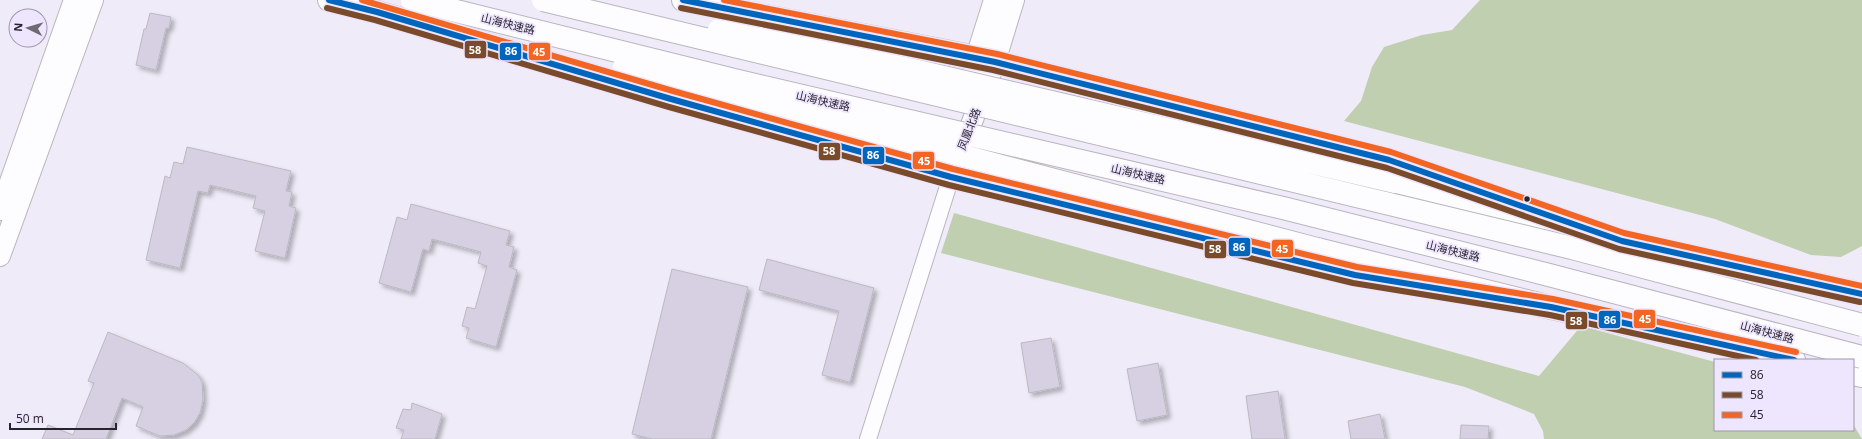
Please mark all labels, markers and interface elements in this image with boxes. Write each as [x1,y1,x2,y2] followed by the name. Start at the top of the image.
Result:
[8,8,48,48] north arrow
[480,10,537,37] street label: 山海快速路
[10,22,25,32] text: N
[464,40,487,59] line badge: 58
[469,42,481,57] text: 58
[499,42,522,61] line badge: 86
[528,42,551,61] line badge: 45
[505,43,517,58] text: 86
[533,44,545,59] text: 45
[795,87,852,114] street label: 山海快速路
[954,106,983,152] street label: 凤凰北路
[818,142,841,161] line badge: 58
[823,143,835,158] text: 58
[862,146,885,165] line badge: 86
[867,147,879,162] text: 86
[912,151,935,170] line badge: 45
[918,153,930,168] text: 45
[1110,160,1167,187] street label: 山海快速路
[1522,194,1532,204] unlabelled marker
[1228,237,1251,257] line badge: 86
[1425,237,1482,264] street label: 山海快速路
[1233,239,1245,254] text: 86
[1271,239,1294,258] line badge: 45
[1204,240,1227,259] line badge: 58
[1209,241,1221,256] text: 58
[1276,241,1288,256] text: 45
[1633,309,1656,329] line badge: 45
[1598,310,1621,329] line badge: 86
[1565,311,1588,330] line badge: 58
[1639,311,1651,326] text: 45
[1604,312,1616,327] text: 86
[1570,313,1582,328] text: 58
[1739,317,1796,346] street label: 山海快速路
[1714,359,1854,431] legend
[1750,366,1764,383] text: 86
[1750,386,1764,403] text: 58
[10,405,116,431] scale bar
[1750,406,1764,423] text: 45
[16,410,44,427] text: 50 m

